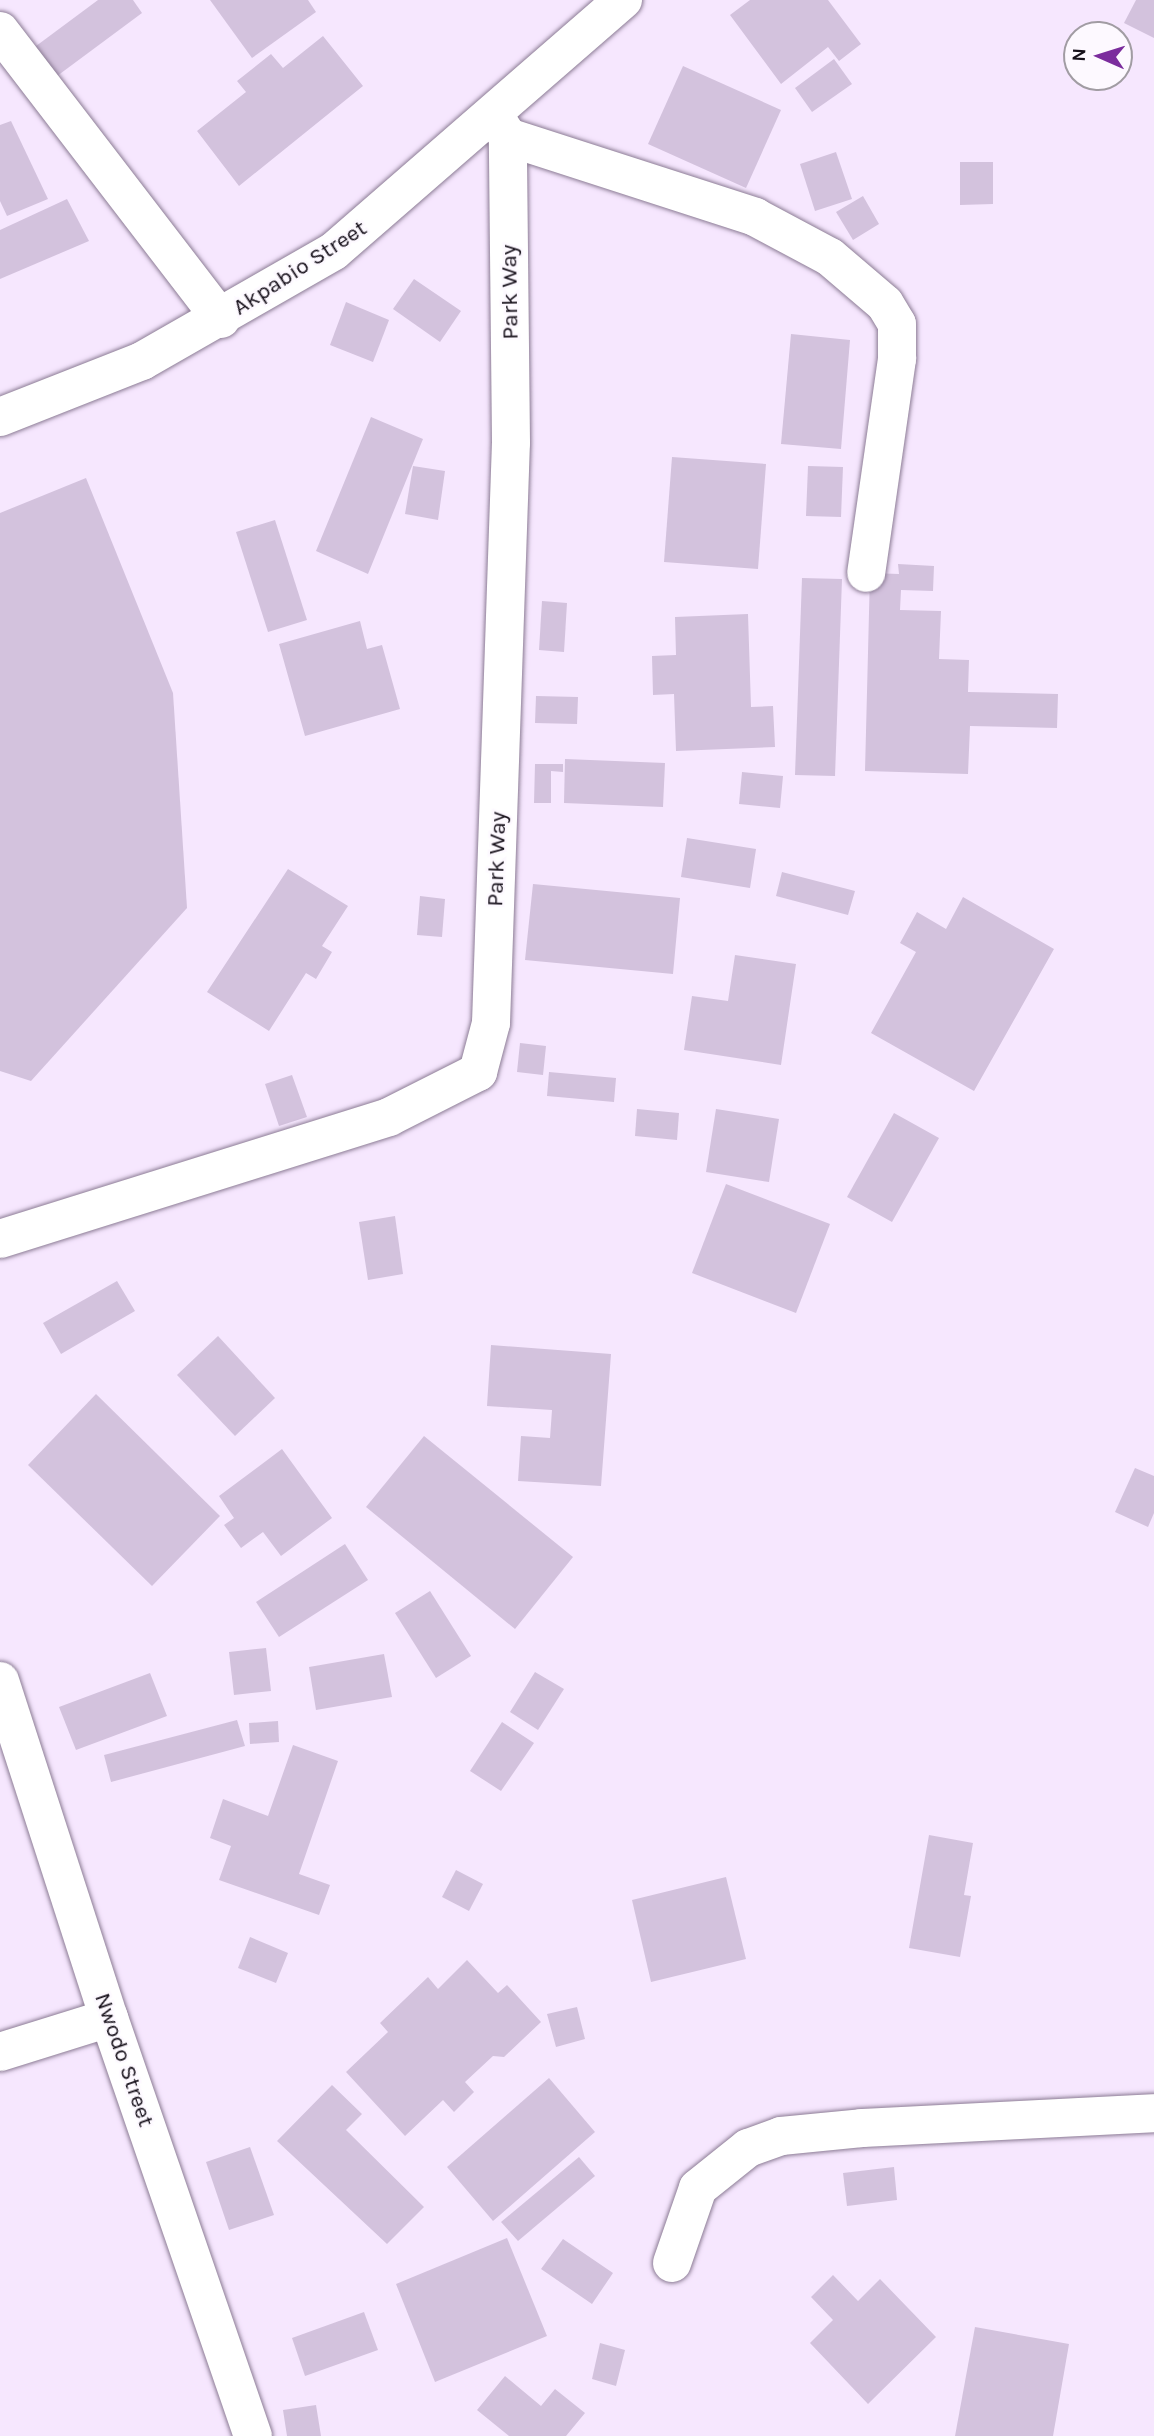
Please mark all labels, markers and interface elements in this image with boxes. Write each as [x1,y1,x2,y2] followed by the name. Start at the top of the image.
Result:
[1063,21,1133,91] north arrow
[1068,48,1090,62] text: N
[228,215,372,321] street label: Akpabio Street
[495,244,525,340] street label: Park Way
[482,811,512,907] street label: Park Way
[88,1989,160,2131] street label: Nwodo Street

